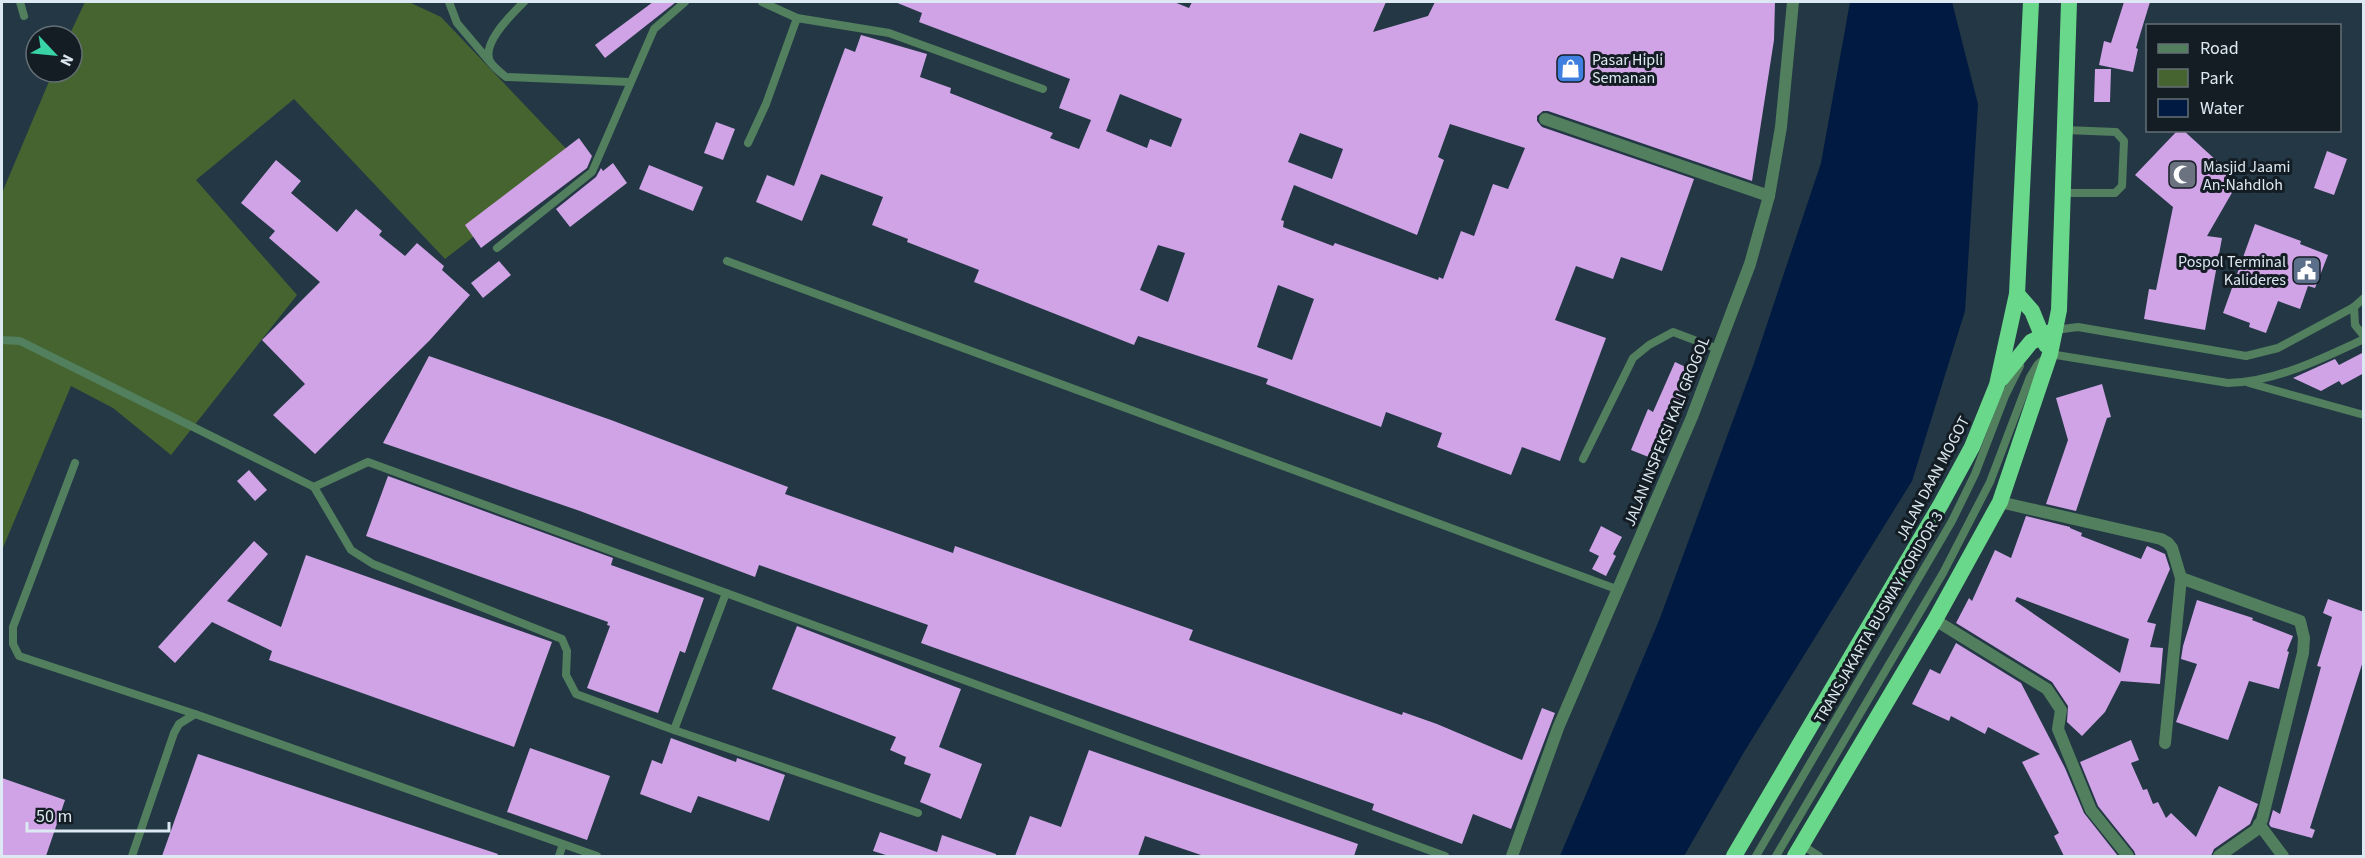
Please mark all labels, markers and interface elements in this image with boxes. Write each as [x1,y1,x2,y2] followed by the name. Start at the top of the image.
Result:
[24,24,84,84] north arrow
[2146,24,2341,132] legend
[2200,36,2239,61] text: Road
[1592,49,1663,89] place label: Pasar Hipli Semanan
[54,51,79,70] text: N
[1555,52,1587,84] shop icon: Pasar Hipli Semanan
[2200,66,2234,91] text: Park
[2200,96,2244,121] text: Water
[2203,156,2290,196] place label: Masjid Jaami An-Nahdloh
[2166,159,2198,191] mosque icon: Masjid Jaami An-Nahdloh
[2178,251,2286,291] place label: Pospol Terminal Kalideres
[2291,254,2323,286] public building icon: Pospol Terminal Kalideres
[1619,333,1715,530] street label: JALAN INSPEKSI KALI GROGOL
[1891,412,1975,545] street label: JALAN DAAN MOGOT
[1809,507,1949,728] street label: TRANSJAKARTA BUSWAY KORIDOR 3
[27,795,170,833] scale bar
[36,804,72,829] text: 50 m

